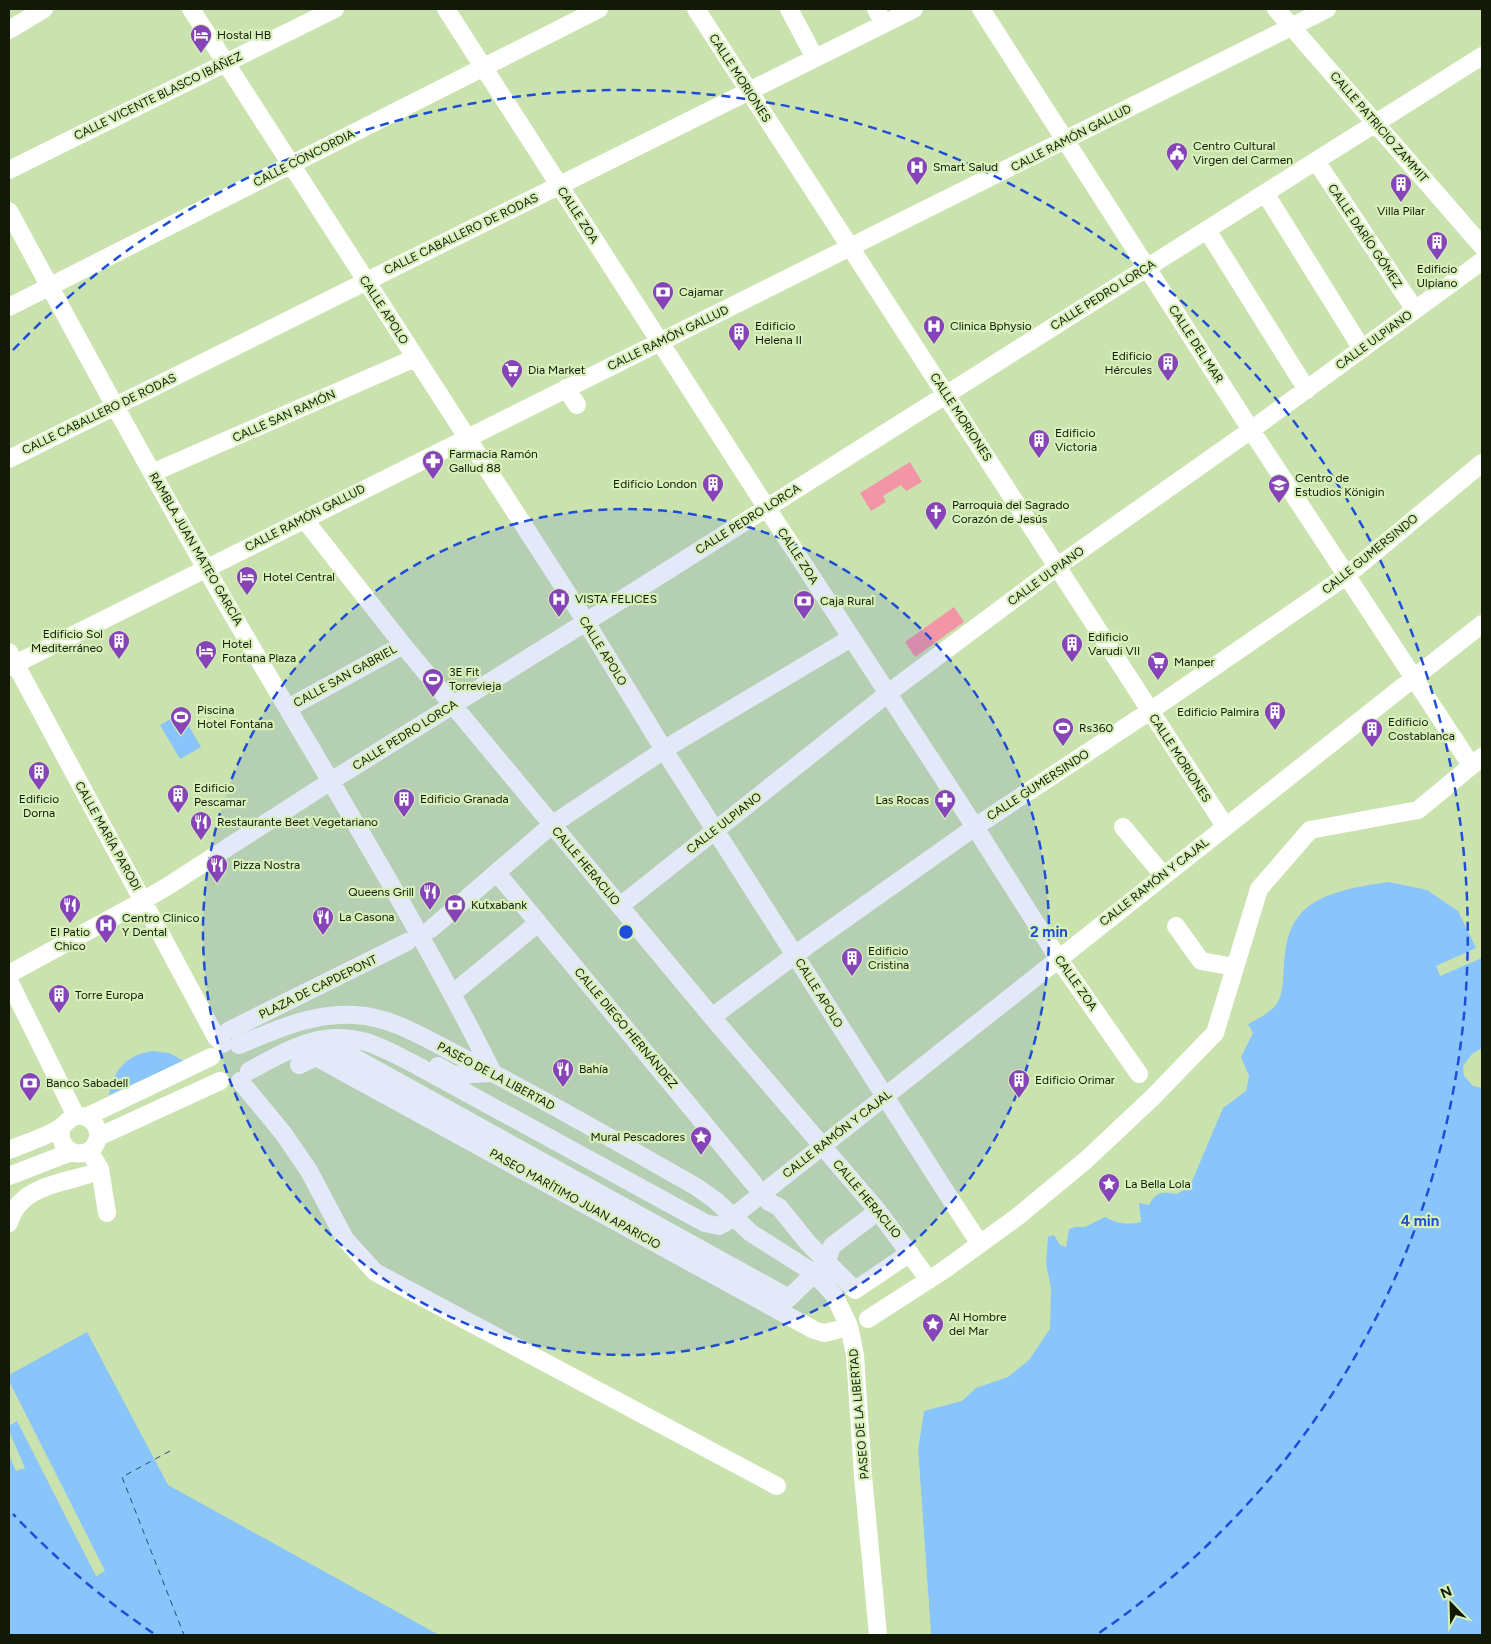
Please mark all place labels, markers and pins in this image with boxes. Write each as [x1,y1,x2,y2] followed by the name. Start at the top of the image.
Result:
[189,23,213,54] hotel icon: Hostal HB
[217,28,271,42] place label: Hostal HB
[1193,139,1293,167] place label: Centro Cultural Virgen del Carmen
[1165,141,1189,172] public building icon: Centro Cultural Virgen del Carmen
[905,155,929,186] hospital icon: Smart Salud
[933,160,998,174] place label: Smart Salud
[1389,172,1413,203] building icon: Villa Pilar
[1377,204,1425,218] place label: Villa Pilar
[1425,230,1449,261] building icon: Edificio Ulpiano
[1417,262,1457,290] place label: Edificio Ulpiano
[651,280,675,311] bank icon: Cajamar
[679,285,724,299] place label: Cajamar
[922,314,946,345] hospital icon: Clinica Bphysio
[755,319,802,347] place label: Edificio Helena II
[950,319,1032,333] place label: Clinica Bphysio
[727,321,751,352] building icon: Edificio Helena II
[1104,349,1152,377] place label: Edificio Hércules
[1156,351,1180,382] building icon: Edificio Hércules
[500,358,524,389] supermarket icon: Dia Market
[528,363,586,377] place label: Dia Market
[1055,426,1097,454] place label: Edificio Victoria
[1027,428,1051,459] building icon: Edificio Victoria
[449,447,538,475] place label: Farmacia Ramón Gallud 88
[421,449,445,480] pharmacy icon: Farmacia Ramón Gallud 88
[1295,471,1385,499] place label: Centro de Estudios Königin
[701,472,725,503] building icon: Edificio London
[1267,473,1291,504] school or university icon: Centro de Estudios Königin
[613,477,697,491] place label: Edificio London
[952,498,1069,526] place label: Parroquia del Sagrado Corazón de Jesús
[924,500,948,531] church icon: Parroquia del Sagrado Corazón de Jesús
[235,565,259,596] hotel icon: Hotel Central
[263,570,335,584] place label: Hotel Central
[547,587,571,618] hospital icon: VISTA FELICES
[792,589,816,620] bank icon: Caja Rural
[575,592,657,606] place label: VISTA FELICES
[820,594,874,608] place label: Caja Rural
[31,627,103,655] place label: Edificio Sol Mediterráneo
[107,629,131,660] building icon: Edificio Sol Mediterráneo
[1088,630,1140,658] place label: Edificio Varudi VII
[1060,632,1084,663] building icon: Edificio Varudi VII
[222,637,296,665] place label: Hotel Fontana Plaza
[194,639,218,670] hotel icon: Hotel Fontana Plaza
[1146,650,1170,681] supermarket icon: Manper
[1174,655,1215,669] place label: Manper
[449,665,501,693] place label: 3E Fit Torrevieja
[421,667,445,698] sports icon: 3E Fit Torrevieja
[1263,700,1287,731] building icon: Edificio Palmira
[197,703,273,731] place label: Piscina Hotel Fontana
[169,705,193,736] sports icon: Piscina Hotel Fontana
[1177,705,1259,719] place label: Edificio Palmira
[1388,715,1455,743] place label: Edificio Costablanca
[1051,716,1075,747] sports icon: Rs360
[1360,717,1384,748] building icon: Edificio Costablanca
[1079,721,1113,735] place label: Rs360
[27,760,51,791] building icon: Edificio Dorna
[194,781,246,809] place label: Edificio Pescamar
[166,783,190,814] building icon: Edificio Pescamar
[392,787,416,818] building icon: Edificio Granada
[933,788,957,819] pharmacy icon: Las Rocas
[19,792,59,820] place label: Edificio Dorna
[420,792,509,806] place label: Edificio Granada
[875,793,929,807] place label: Las Rocas
[189,810,213,841] restaurant icon: Restaurante Beet Vegetariano
[217,815,378,829] place label: Restaurante Beet Vegetariano
[205,853,229,884] restaurant icon: Pizza Nostra
[233,858,300,872] place label: Pizza Nostra
[418,880,442,911] restaurant icon: Queens Grill
[348,885,414,899] place label: Queens Grill
[58,893,82,924] restaurant icon: El Patio Chico
[443,893,467,924] bank icon: Kutxabank
[471,898,527,912] place label: Kutxabank
[311,905,335,936] restaurant icon: La Casona
[339,910,394,924] place label: La Casona
[122,911,199,939] place label: Centro Clinico Y Dental
[94,913,118,944] hospital icon: Centro Clinico Y Dental
[617,923,635,941] centre of rings
[50,925,90,953] place label: El Patio Chico
[868,944,909,972] place label: Edificio Cristina
[840,946,864,977] building icon: Edificio Cristina
[47,983,71,1014] building icon: Torre Europa
[75,988,144,1002] place label: Torre Europa
[551,1057,575,1088] restaurant icon: Bahía
[579,1062,608,1076] place label: Bahía
[1007,1068,1031,1099] building icon: Edificio Orimar
[18,1071,42,1102] bank icon: Banco Sabadell
[1035,1073,1115,1087] place label: Edificio Orimar
[46,1076,128,1090] place label: Banco Sabadell
[689,1125,713,1156] place icon: Mural Pescadores
[591,1130,685,1144] place label: Mural Pescadores
[1097,1172,1121,1203] place icon: La Bella Lola
[1125,1177,1191,1191] place label: La Bella Lola
[949,1310,1007,1338] place label: Al Hombre del Mar
[921,1312,945,1343] place icon: Al Hombre del Mar

